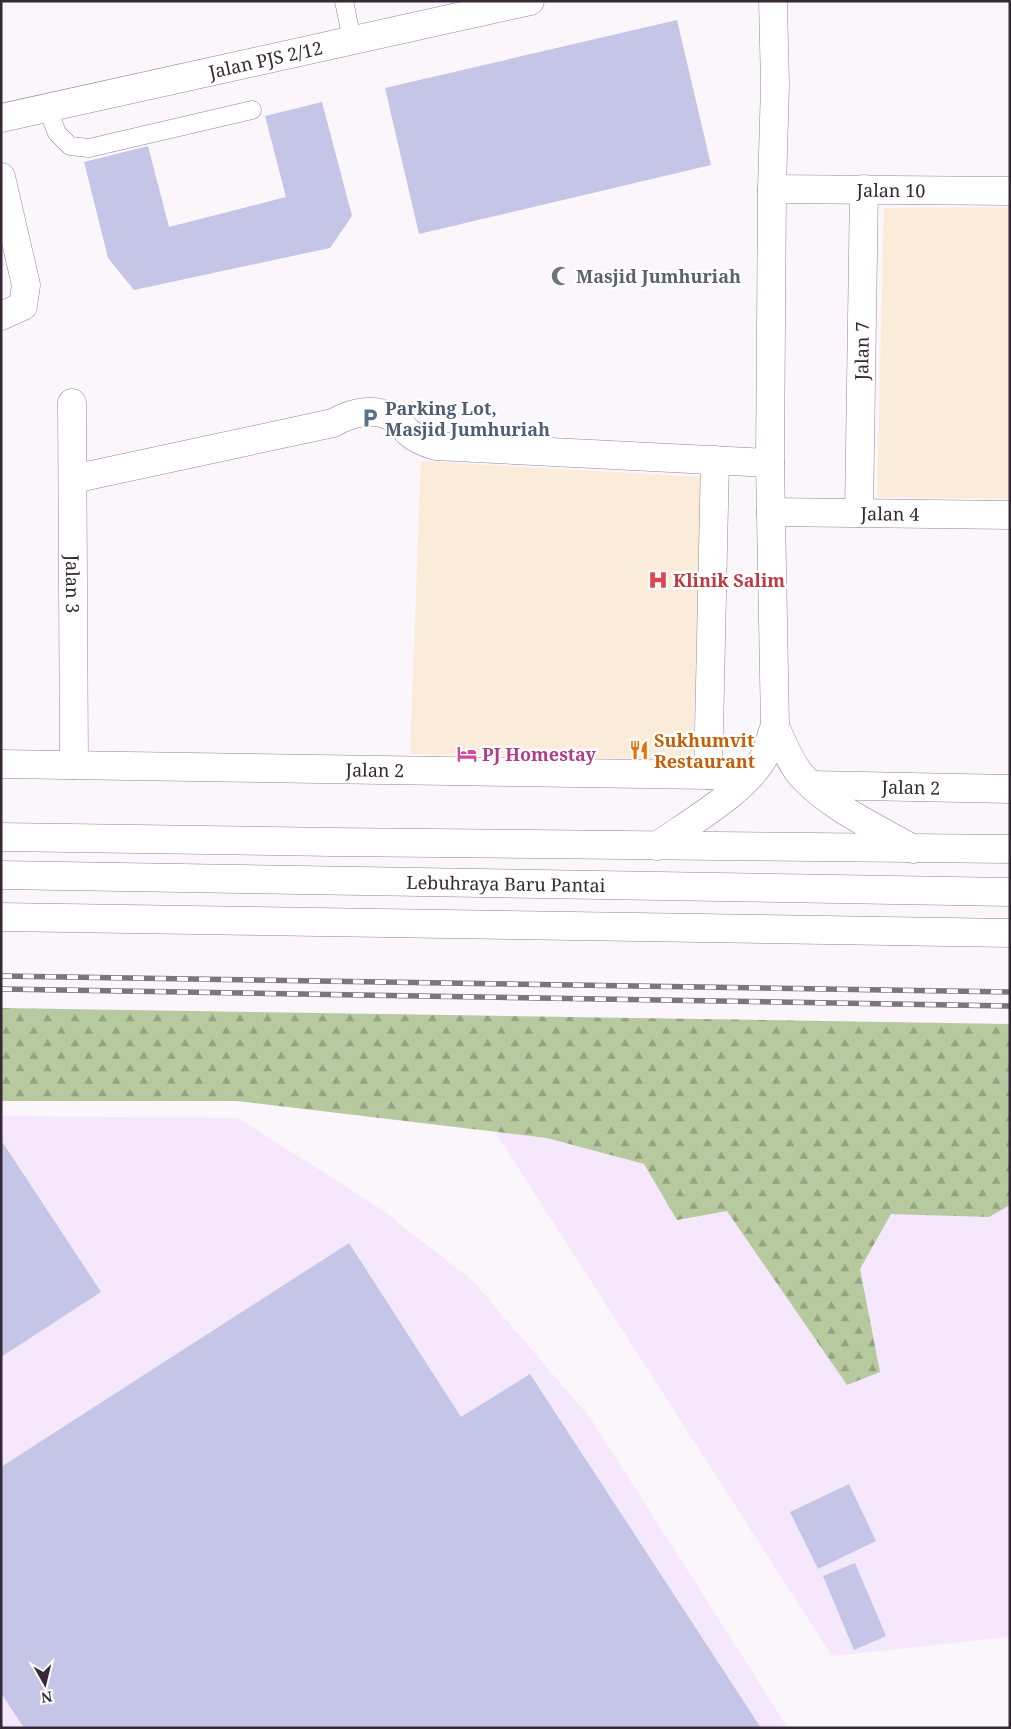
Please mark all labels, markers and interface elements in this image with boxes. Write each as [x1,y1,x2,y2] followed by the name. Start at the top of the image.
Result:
[206,35,325,84] street label: Jalan PJS 2/12
[856,178,925,202] street label: Jalan 10
[576,264,741,288] place label: Masjid Jumhuriah
[550,265,572,287] mosque icon: Masjid Jumhuriah
[849,321,874,382] street label: Jalan 7
[385,396,550,441] place label: Parking Lot, Masjid Jumhuriah
[359,407,381,429] parking icon: Parking Lot, Masjid Jumhuriah
[859,501,919,526] street label: Jalan 4
[61,554,85,613] street label: Jalan 3
[673,568,785,592] place label: Klinik Salim
[647,569,669,591] hospital icon: Klinik Salim
[654,728,755,773] place label: Sukhumvit Restaurant
[628,739,650,761] restaurant icon: Sukhumvit Restaurant
[482,742,597,766] place label: PJ Homestay
[456,743,478,765] hotel icon: PJ Homestay
[344,757,404,782] street label: Jalan 2
[880,774,941,800] street label: Jalan 2
[406,870,606,897] street label: Lebuhraya Baru Pantai
[20,1659,70,1709] north arrow
[40,1687,54,1708] text: N

